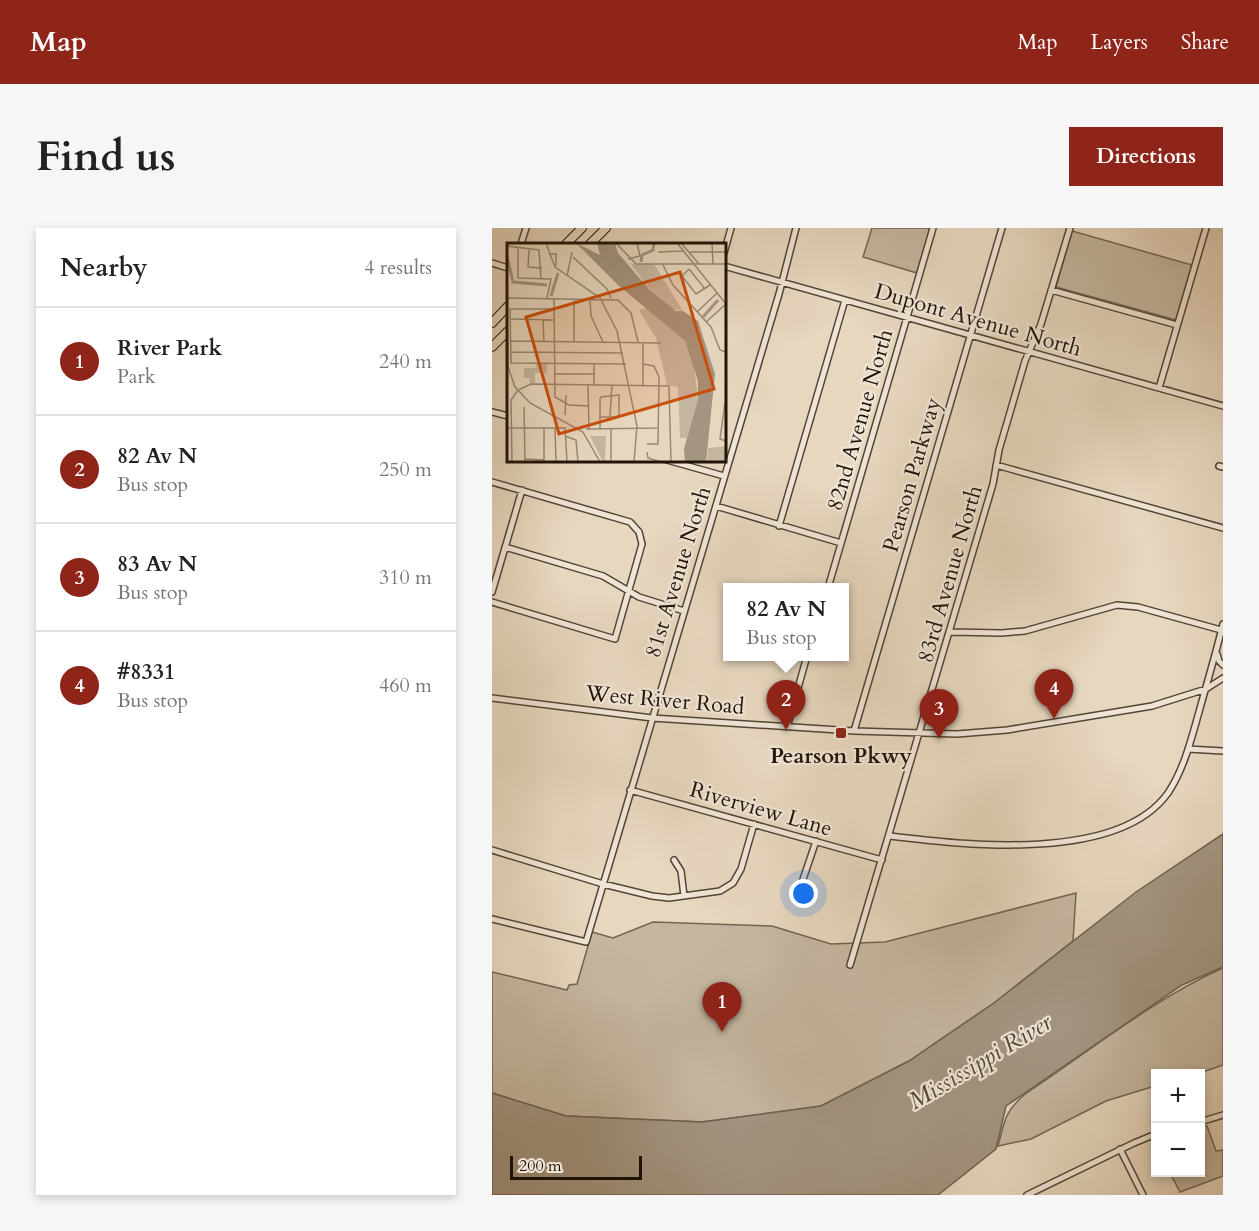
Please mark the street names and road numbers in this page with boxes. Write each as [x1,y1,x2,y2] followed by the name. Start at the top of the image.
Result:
[871,276,1085,364] street label: Dupont Avenue North
[820,326,900,514] street label: 82nd Avenue North
[876,394,948,556] street label: Pearson Parkway
[910,482,990,666] street label: 83rd Avenue North
[638,483,718,661] street label: 81st Avenue North
[583,678,746,722] street label: West River Road
[686,774,836,844] street label: Riverview Lane

